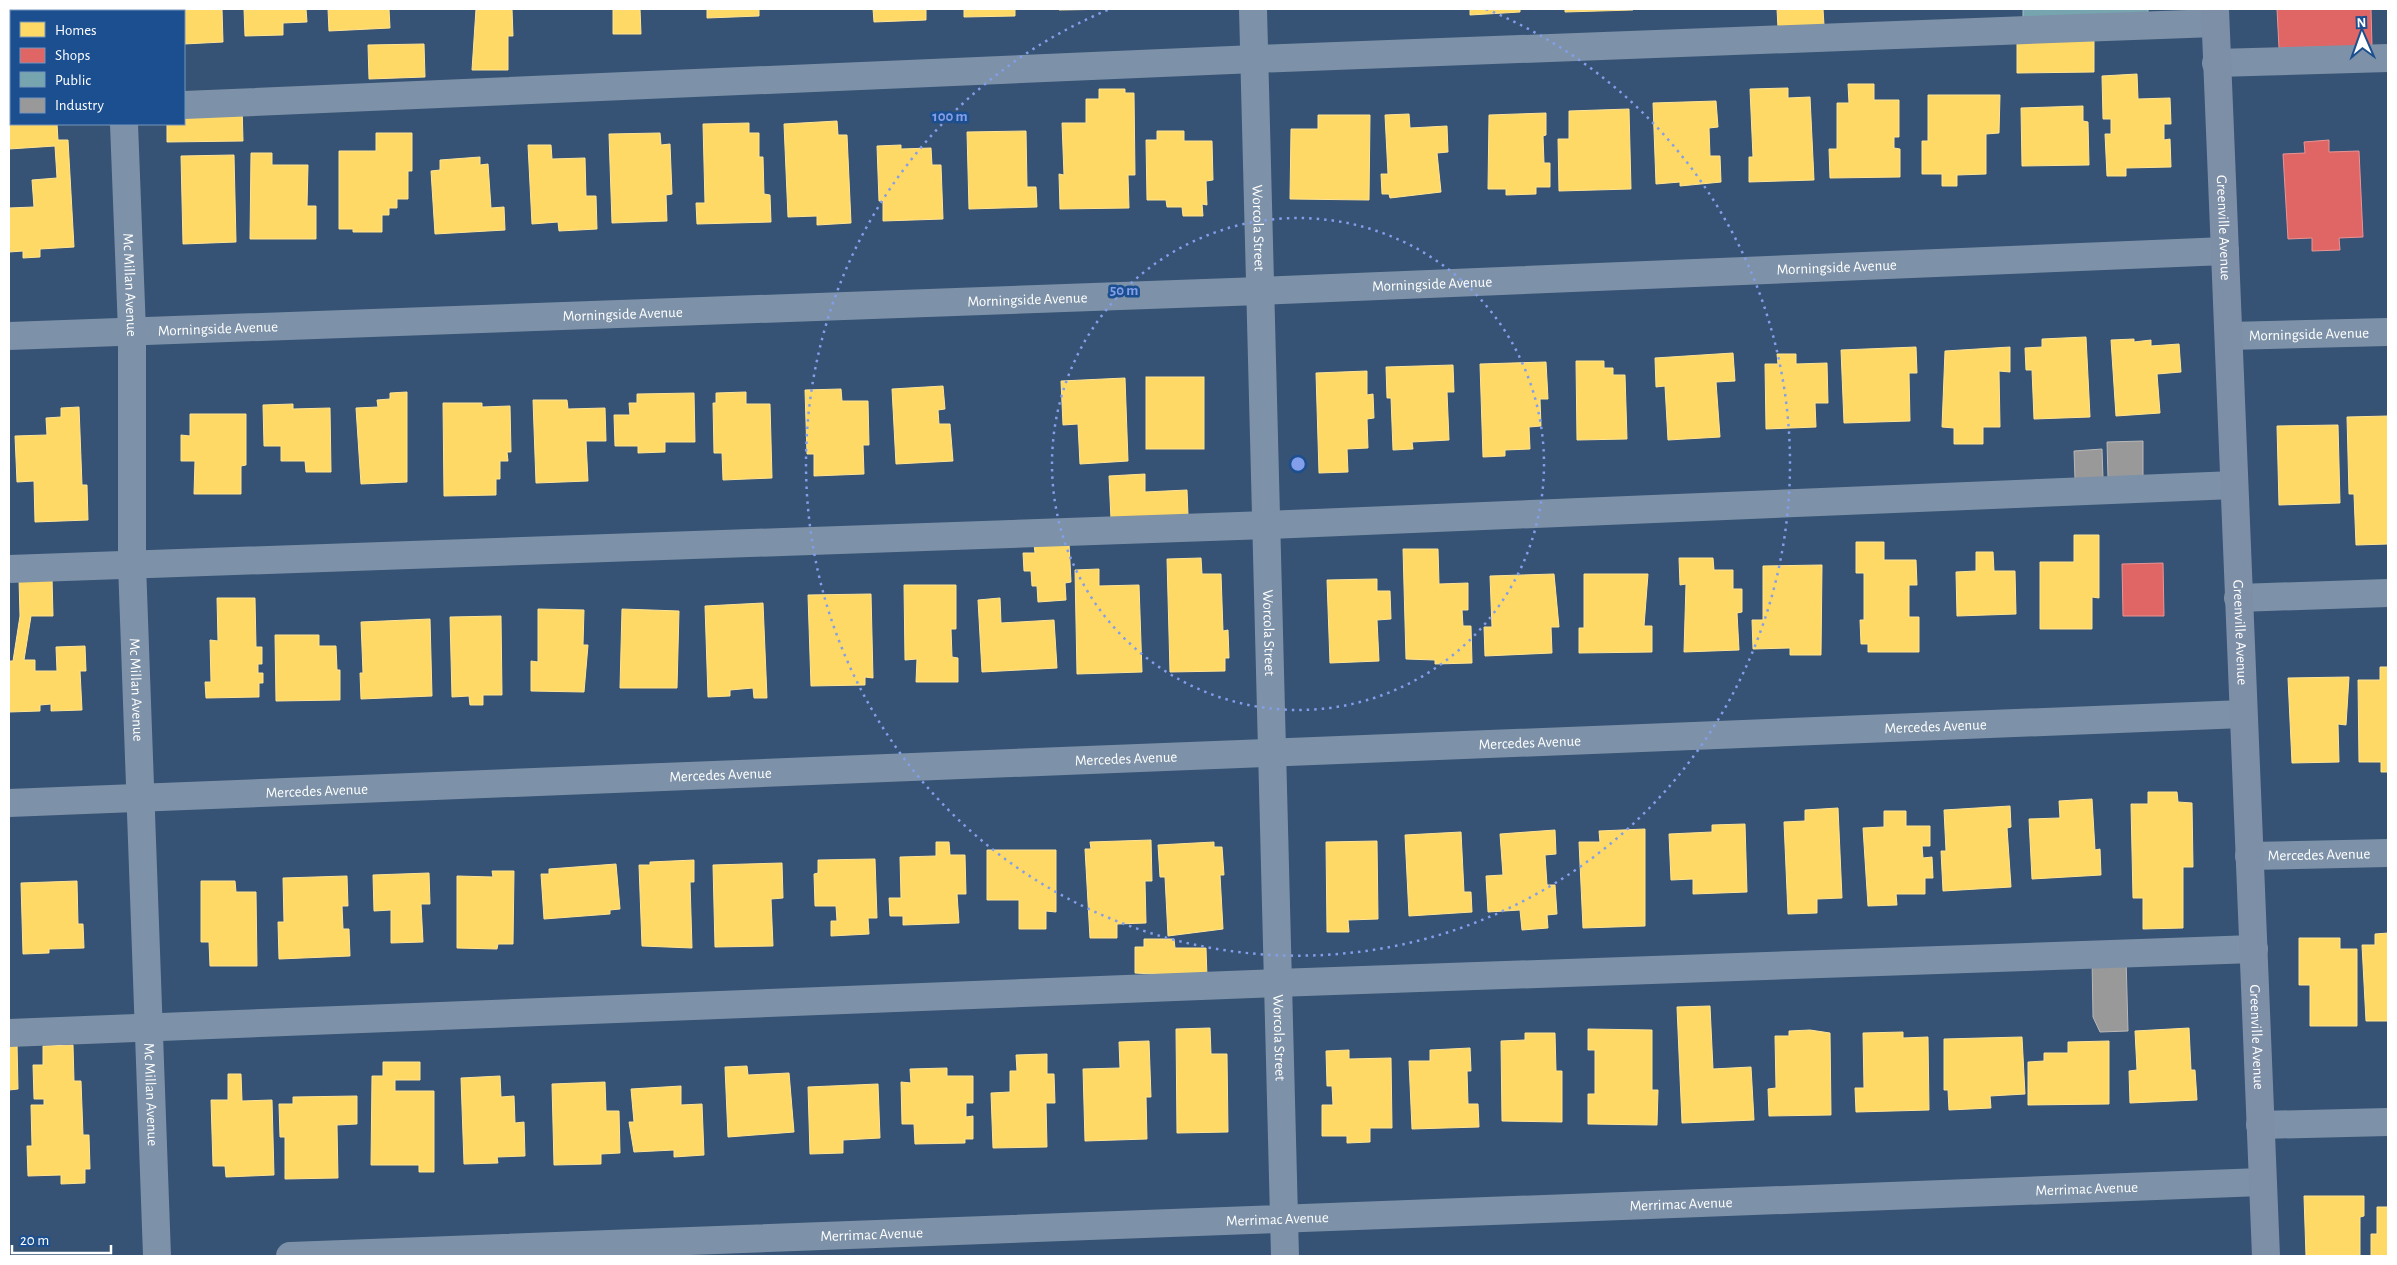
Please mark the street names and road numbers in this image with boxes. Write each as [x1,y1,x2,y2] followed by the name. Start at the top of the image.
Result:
[2214,175,2234,281] street label: Greenville Avenue
[1250,185,1267,272] street label: Worcola Street
[121,233,140,337] street label: Mc Millan Avenue
[1776,257,1897,277] street label: Morningside Avenue
[1372,274,1492,294] street label: Morningside Avenue
[967,290,1088,309] street label: Morningside Avenue
[562,304,683,324] street label: Morningside Avenue
[158,319,278,338] street label: Morningside Avenue
[2249,325,2369,343] street label: Morningside Avenue
[2231,579,2250,686] street label: Greenville Avenue
[1260,589,1278,676] street label: Worcola Street
[127,638,146,742] street label: Mc Millan Avenue
[1884,717,1987,736] street label: Mercedes Avenue
[1478,733,1581,752] street label: Mercedes Avenue
[1075,749,1178,768] street label: Mercedes Avenue
[669,765,772,784] street label: Mercedes Avenue
[265,781,368,800] street label: Mercedes Avenue
[2268,846,2370,863] street label: Mercedes Avenue
[2247,984,2267,1090] street label: Greenville Avenue
[1271,994,1288,1081] street label: Worcola Street
[142,1043,161,1147] street label: Mc Millan Avenue
[2035,1179,2138,1198] street label: Merrimac Avenue
[1629,1194,1733,1213] street label: Merrimac Avenue
[1226,1210,1329,1228] street label: Merrimac Avenue
[820,1225,923,1244] street label: Merrimac Avenue

